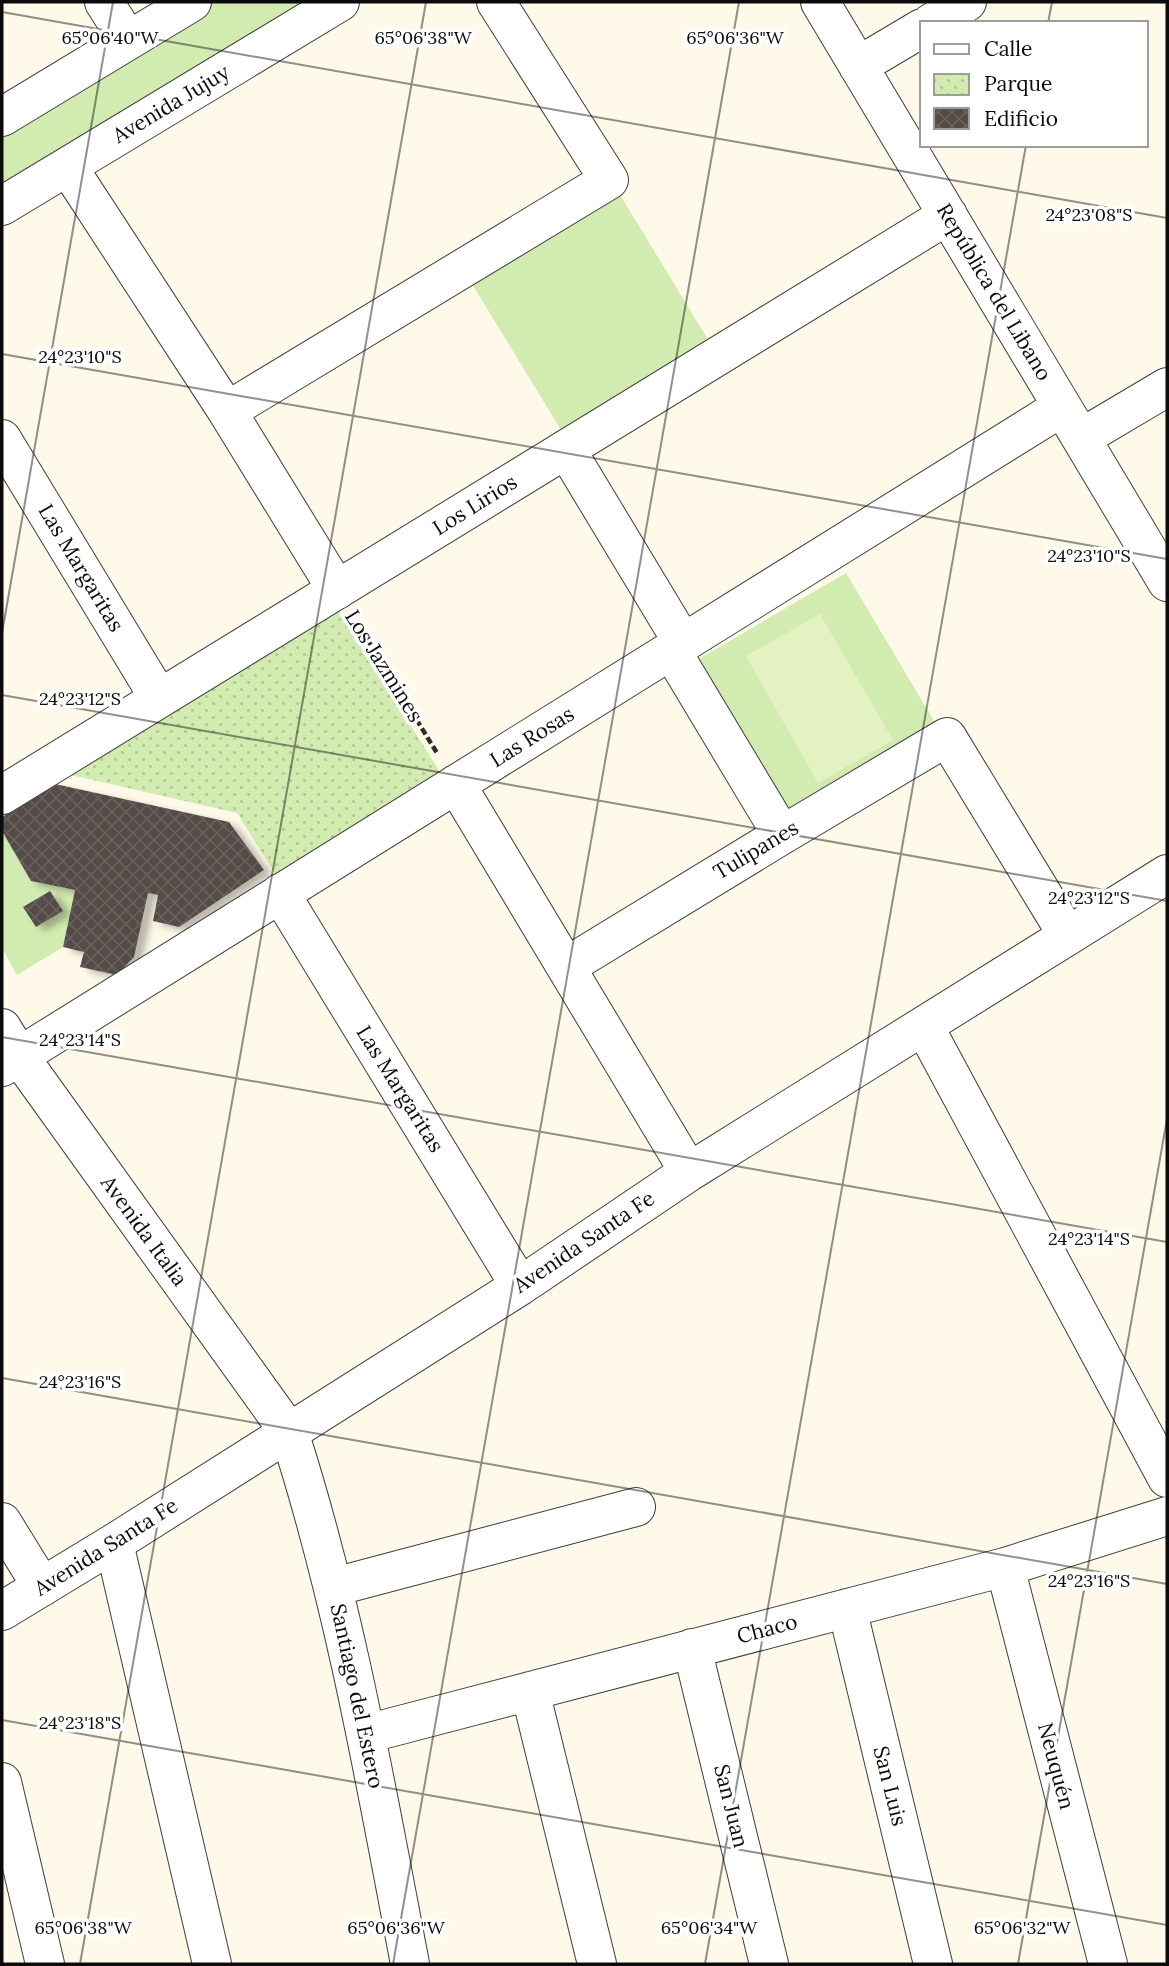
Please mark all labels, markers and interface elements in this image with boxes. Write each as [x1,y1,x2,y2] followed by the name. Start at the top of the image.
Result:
[920,21,1148,147] legend
[61,26,160,49] text: 65°06'40"W
[374,26,473,49] text: 65°06'38"W
[686,26,785,49] text: 65°06'36"W
[984,35,1032,62] text: Calle
[107,58,234,150] street label: Avenida Jujuy
[984,70,1052,97] text: Parque
[984,105,1058,132] text: Edificio
[931,198,1058,385] street label: República del Libano
[1046,203,1132,226] text: 24°23'08"S
[38,345,122,368] text: 24°23'10"S
[427,468,522,541] street label: Los Lirios
[33,499,130,637] street label: Las Margaritas
[1047,544,1131,567] text: 24°23'10"S
[339,605,430,727] street label: Los Jazmines
[39,687,121,710] text: 24°23'12"S
[485,700,579,773] street label: Las Rosas
[708,814,803,885] street label: Tulipanes
[1048,886,1130,909] text: 24°23'12"S
[351,1020,450,1157] street label: Las Margaritas
[39,1028,121,1051] text: 24°23'14"S
[95,1169,194,1291] street label: Avenida Italia
[507,1184,659,1299] street label: Avenida Santa Fe
[1048,1227,1130,1250] text: 24°23'14"S
[39,1370,121,1393] text: 24°23'16"S
[28,1492,183,1602] street label: Avenida Santa Fe
[1048,1569,1130,1592] text: 24°23'16"S
[325,1601,390,1791] street label: Santiago del Estero
[734,1608,800,1650] street label: Chaco
[39,1711,121,1734] text: 24°23'18"S
[1032,1720,1081,1812] street label: Neuquén
[868,1743,913,1829] street label: San Luis
[708,1761,755,1851] street label: San Juan
[34,1916,133,1939] text: 65°06'38"W
[347,1916,446,1939] text: 65°06'36"W
[661,1916,758,1939] text: 65°06'34"W
[974,1916,1071,1939] text: 65°06'32"W

